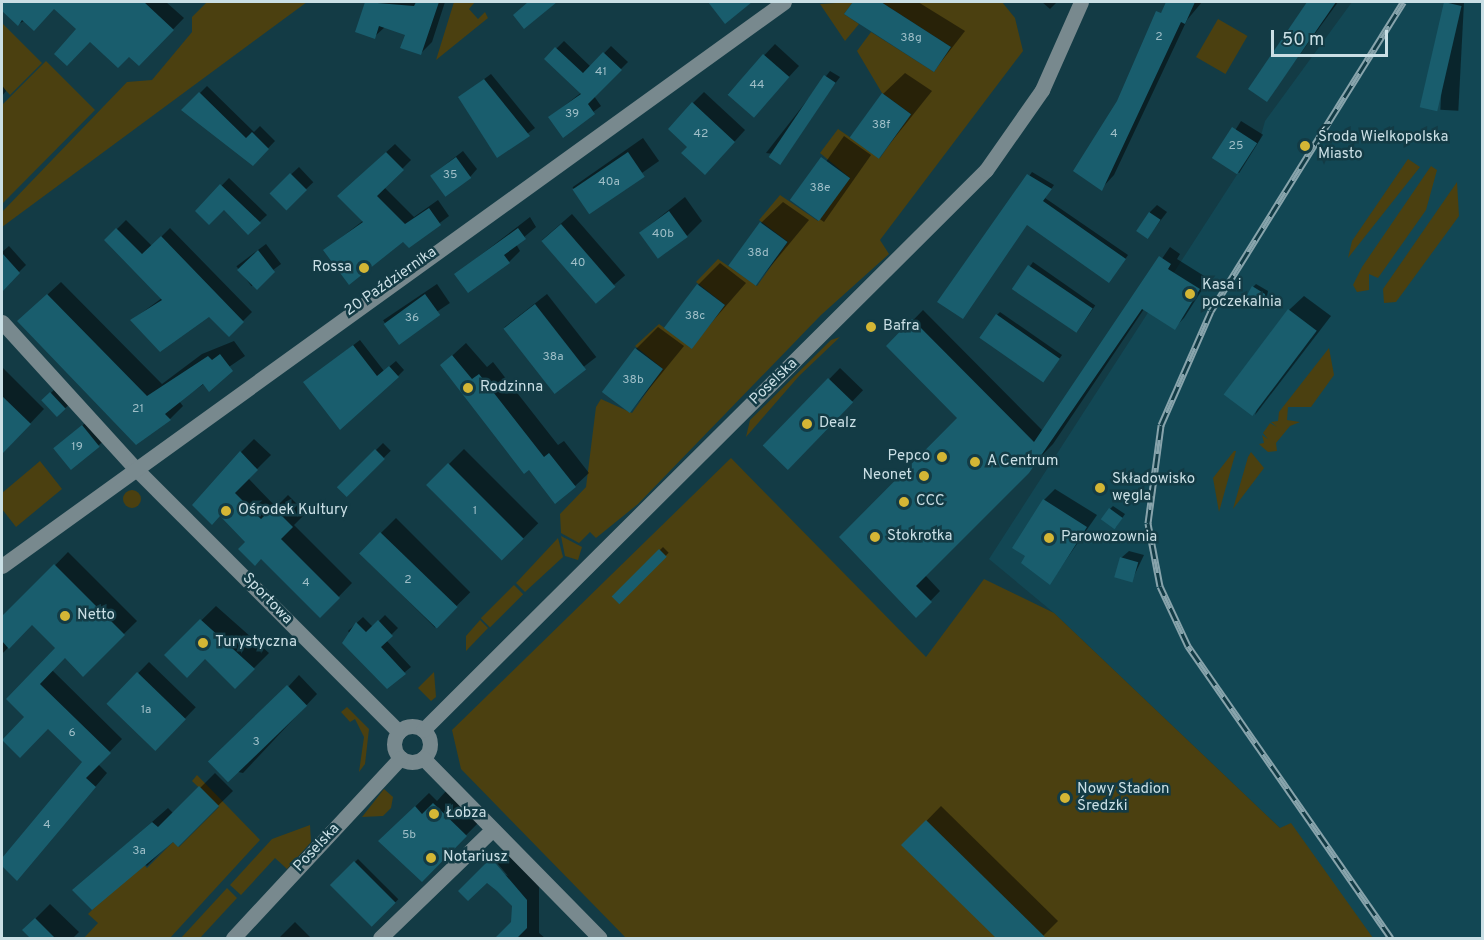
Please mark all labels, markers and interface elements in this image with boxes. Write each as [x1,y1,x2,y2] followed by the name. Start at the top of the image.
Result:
[1274,18,1391,56] scale bar
[1282,29,1324,52] text: 50 m
[1155,31,1163,45] house number: 2
[900,32,922,46] house number: 38g
[595,66,607,80] house number: 41
[750,79,764,93] house number: 44
[565,108,579,122] house number: 39
[872,119,890,133] house number: 38f
[694,128,708,142] house number: 42
[1110,128,1118,142] house number: 4
[1318,128,1449,163] place label: Środa Wielkopolska Miasto
[1296,137,1314,155] marker: Środa Wielkopolska Miasto
[1229,140,1243,154] house number: 25
[443,169,457,183] house number: 35
[598,176,620,190] house number: 40a
[809,182,831,196] house number: 38e
[652,228,674,242] house number: 40b
[341,244,441,320] street label: 20 Października
[747,247,769,261] house number: 38d
[570,257,586,271] house number: 40
[312,259,352,277] place label: Rossa
[357,261,371,275] marker: Rossa
[1202,276,1282,311] place label: Kasa i poczekalnia
[1183,287,1197,301] marker: Kasa i poczekalnia
[685,310,705,324] house number: 38c
[405,312,419,326] house number: 36
[883,318,919,336] place label: Bafra
[864,320,878,334] marker: Bafra
[543,351,563,365] house number: 38a
[746,355,802,409] street label: Poselska
[622,374,644,388] house number: 38b
[480,379,543,397] place label: Rodzinna
[461,381,475,395] marker: Rodzinna
[132,403,144,417] house number: 21
[819,415,856,433] place label: Dealz
[800,417,814,431] marker: Dealz
[71,441,83,455] house number: 19
[888,448,930,466] place label: Pepco
[935,450,949,464] marker: Pepco
[987,453,1059,471] place label: A Centrum
[968,455,982,469] marker: A Centrum
[862,467,912,485] place label: Neonet
[917,469,931,483] marker: Neonet
[1112,470,1195,505] place label: Składowisko węgla
[1093,481,1107,495] marker: Składowisko węgla
[916,493,945,511] place label: CCC
[897,495,911,509] marker: CCC
[238,502,348,520] place label: Ośrodek Kultury
[219,504,233,518] marker: Ośrodek Kultury
[473,505,477,519] house number: 1
[887,528,952,546] place label: Stokrotka
[1061,529,1157,547] place label: Parowozownia
[868,530,882,544] marker: Stokrotka
[1042,531,1056,545] marker: Parowozownia
[238,570,296,628] street label: Sportowa
[404,574,412,588] house number: 2
[302,577,310,591] house number: 4
[77,607,115,625] place label: Netto
[58,609,72,623] marker: Netto
[215,634,297,652] place label: Turystyczna
[196,636,210,650] marker: Turystyczna
[141,704,151,718] house number: 1a
[68,727,76,741] house number: 6
[252,736,260,750] house number: 3
[1077,780,1170,815] place label: Nowy Stadion Średzki
[1058,791,1072,805] marker: Nowy Stadion Średzki
[446,805,486,823] place label: Łobza
[427,807,441,821] marker: Łobza
[43,819,51,833] house number: 4
[290,820,344,876] street label: Poselska
[402,829,416,843] house number: 5b
[132,845,146,859] house number: 3a
[443,849,508,867] place label: Notariusz
[424,851,438,865] marker: Notariusz

